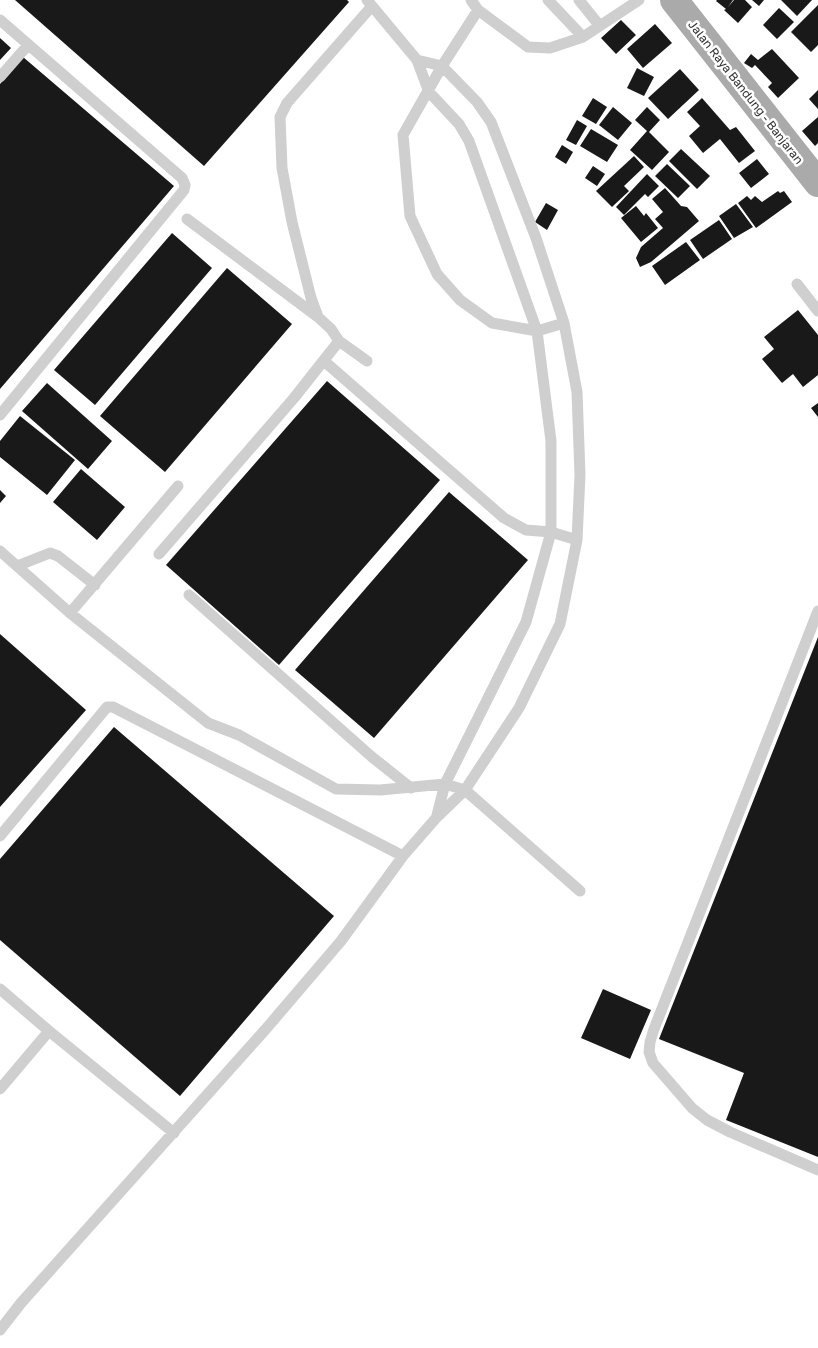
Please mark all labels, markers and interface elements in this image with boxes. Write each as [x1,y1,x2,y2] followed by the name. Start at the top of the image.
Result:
[685,17,807,167] street label: Jalan Raya Bandung - Banjaran

